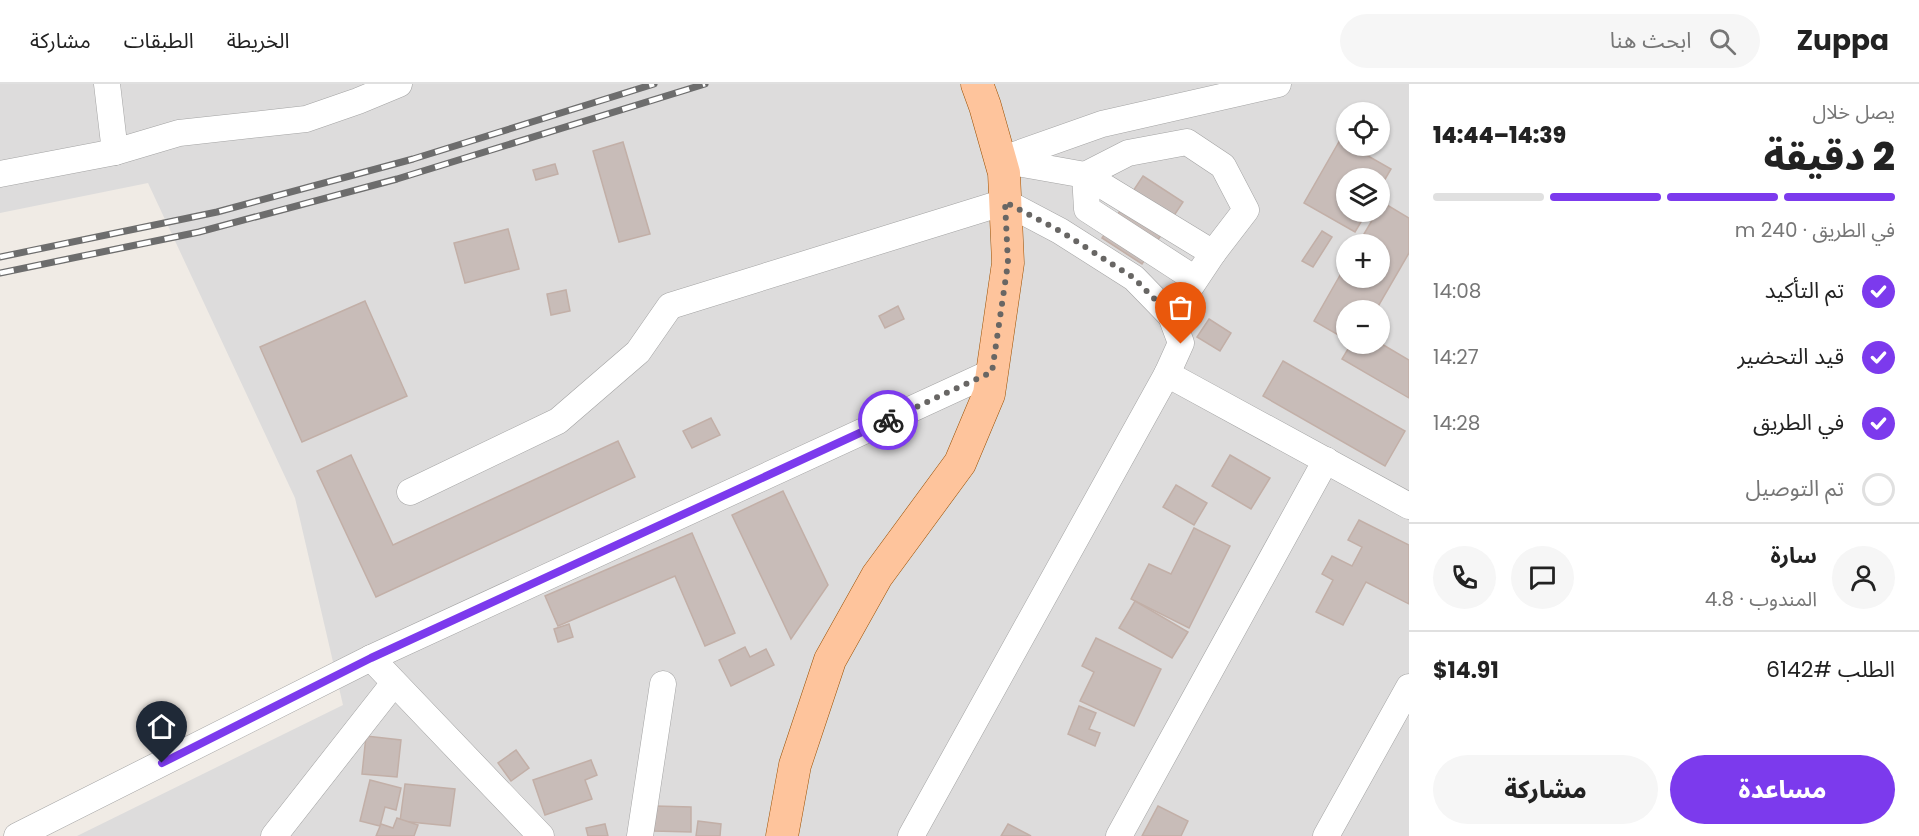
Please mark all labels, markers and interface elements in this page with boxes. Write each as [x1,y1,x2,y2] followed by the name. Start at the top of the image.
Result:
[1340,14,1760,68] search box
[1796,21,1889,60] text: Zuppa
[1610,25,1691,56] text: ابحث هنا
[1706,25,1739,58] icon: search
[30,26,91,55] text: مشاركة
[124,26,194,55] text: الطبقات
[227,26,290,55] text: الخريطة
[1812,98,1895,126] text: يصل خلال
[1336,102,1390,354] map controls
[1336,102,1390,156] button: locate
[1433,120,1566,151] text: 14:39–14:44
[1764,129,1895,184] text: 2 دقيقة
[1336,168,1390,222] button: layers
[1735,216,1895,244] text: في الطريق · 240 m
[1336,234,1390,288] button: +
[1765,275,1844,306] text: تم التأكيد
[1862,275,1895,308] icon: check
[1433,277,1481,305] text: 14:08
[1155,282,1206,344] pin
[1164,291,1197,324] icon: bag
[1336,300,1390,354] button: −
[1737,341,1844,372] text: قيد التحضير
[1862,341,1895,374] icon: check
[1433,343,1479,371] text: 14:27
[858,390,918,450] courier
[872,404,905,437] icon: bike
[1753,407,1844,438] text: في الطريق
[1862,407,1895,440] icon: check
[1433,409,1480,437] text: 14:28
[1746,473,1844,504] text: تم التوصيل
[1771,540,1817,571] text: سارة
[1433,546,1496,609] button: phone
[1511,546,1574,609] button: chat
[1832,546,1895,609] button: person
[1705,585,1817,613] text: المندوب · 4.8
[1766,654,1895,685] text: الطلب #6142
[1433,655,1499,686] text: $14.91
[136,701,187,763] pin
[145,710,178,743] icon: home
[1433,755,1658,824] button: مشاركة
[1670,755,1895,824] button: مساعدة

